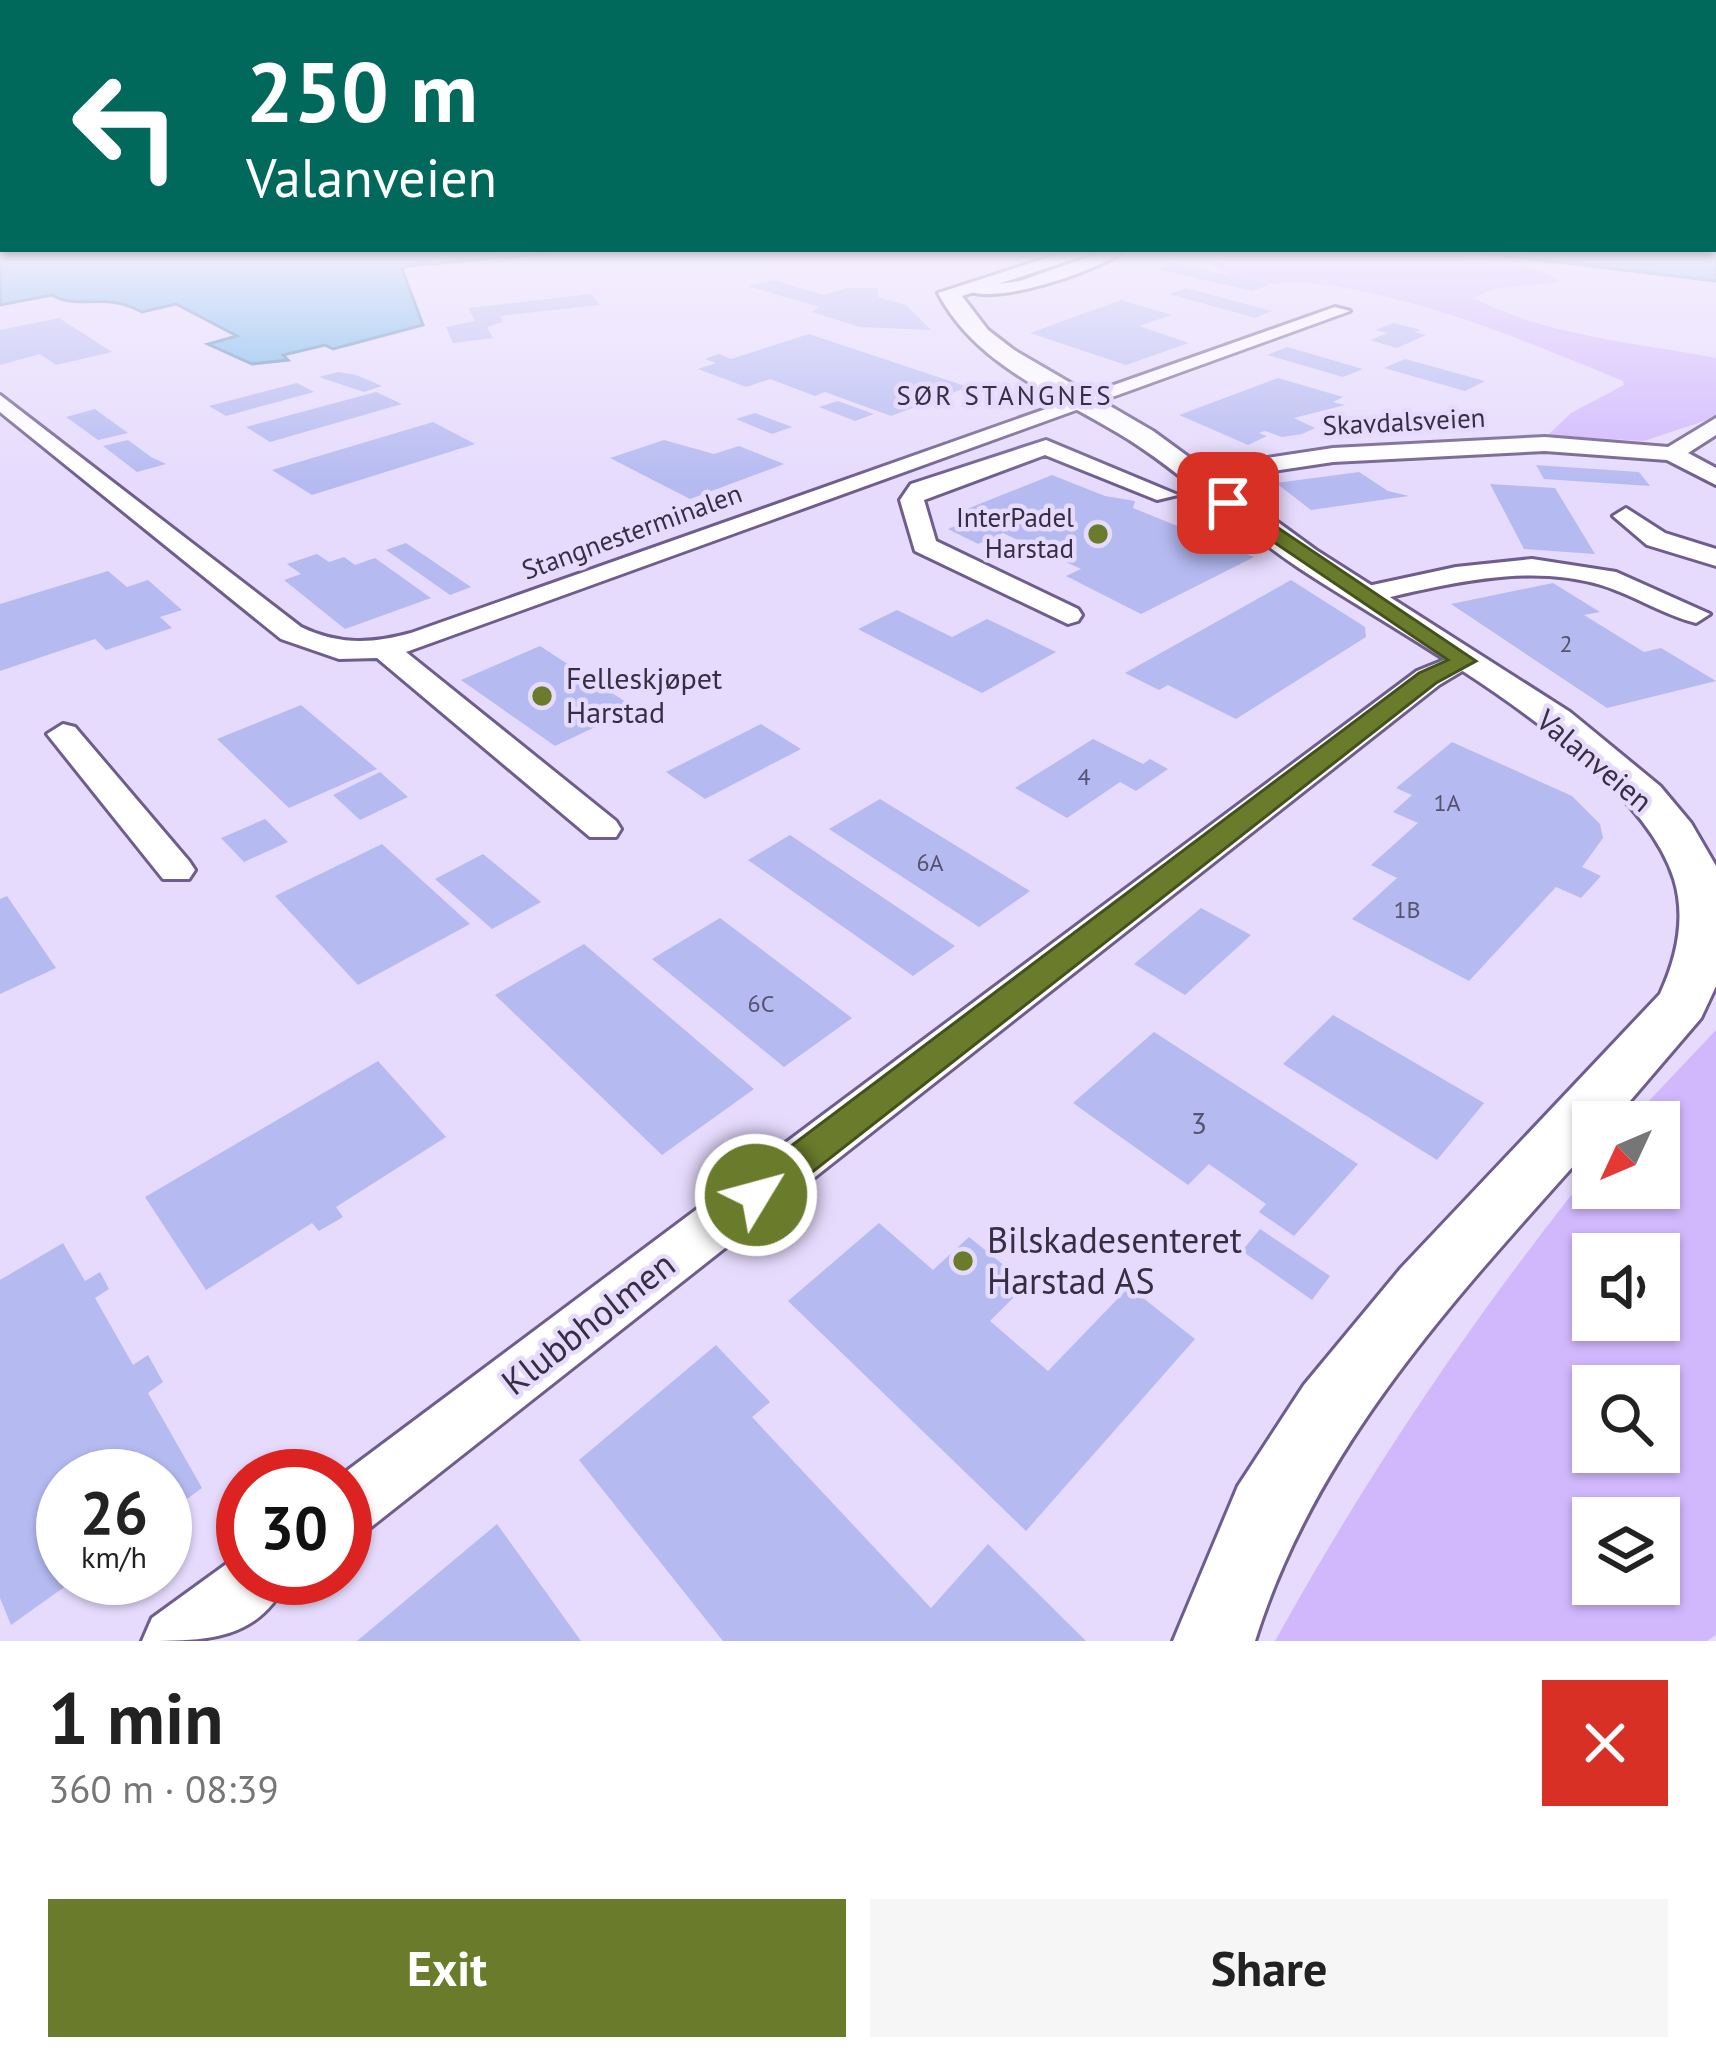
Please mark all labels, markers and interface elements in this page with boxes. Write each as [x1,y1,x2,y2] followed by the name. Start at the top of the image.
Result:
[246,36,478,145] text: 250 m
[48,48,204,204] icon: left
[246,142,497,212] text: Valanveien
[896,378,1114,412] district label: SØR STANGNES
[1322,400,1486,442] street label: Skavdalsveien
[1177,452,1279,554] pin
[1195,470,1261,536] icon: arrive
[517,476,746,587] street label: Stangnesterminalen
[956,500,1074,565] place label: InterPadel Harstad
[1085,521,1111,547] marker: InterPadel Harstad
[1559,628,1573,659] house number: 2
[566,658,722,731] place label: Felleskjøpet Harstad
[529,683,555,709] marker: Felleskjøpet Harstad
[1528,699,1661,820] street label: Valanveien
[1077,761,1091,792] house number: 4
[1433,787,1461,818] house number: 1A
[916,847,944,878] house number: 6A
[1393,894,1421,925] house number: 1B
[748,988,774,1019] house number: 6C
[1572,1101,1680,1209] north arrow
[1572,1101,1680,1605] map controls
[1191,1103,1207,1142] house number: 3
[693,1132,819,1258] position arrow
[987,1216,1242,1304] place label: Bilskadesenteret Harstad AS
[1572,1233,1680,1341] button: sound
[491,1240,684,1405] street label: Klubbholmen
[950,1248,976,1274] marker: Bilskadesenteret Harstad AS
[1572,1365,1680,1473] button: search
[216,1449,372,1605] speed limit sign: 30
[80,1473,148,1551] text: 26
[1572,1497,1680,1605] button: layers
[81,1537,147,1576] text: km/h
[48,1671,224,1764] text: 1 min
[1542,1680,1668,1806] button: close
[48,1763,279,1814] text: 360 m · 08:39
[48,1899,846,2037] button: Exit
[870,1899,1668,2037] button: Share

